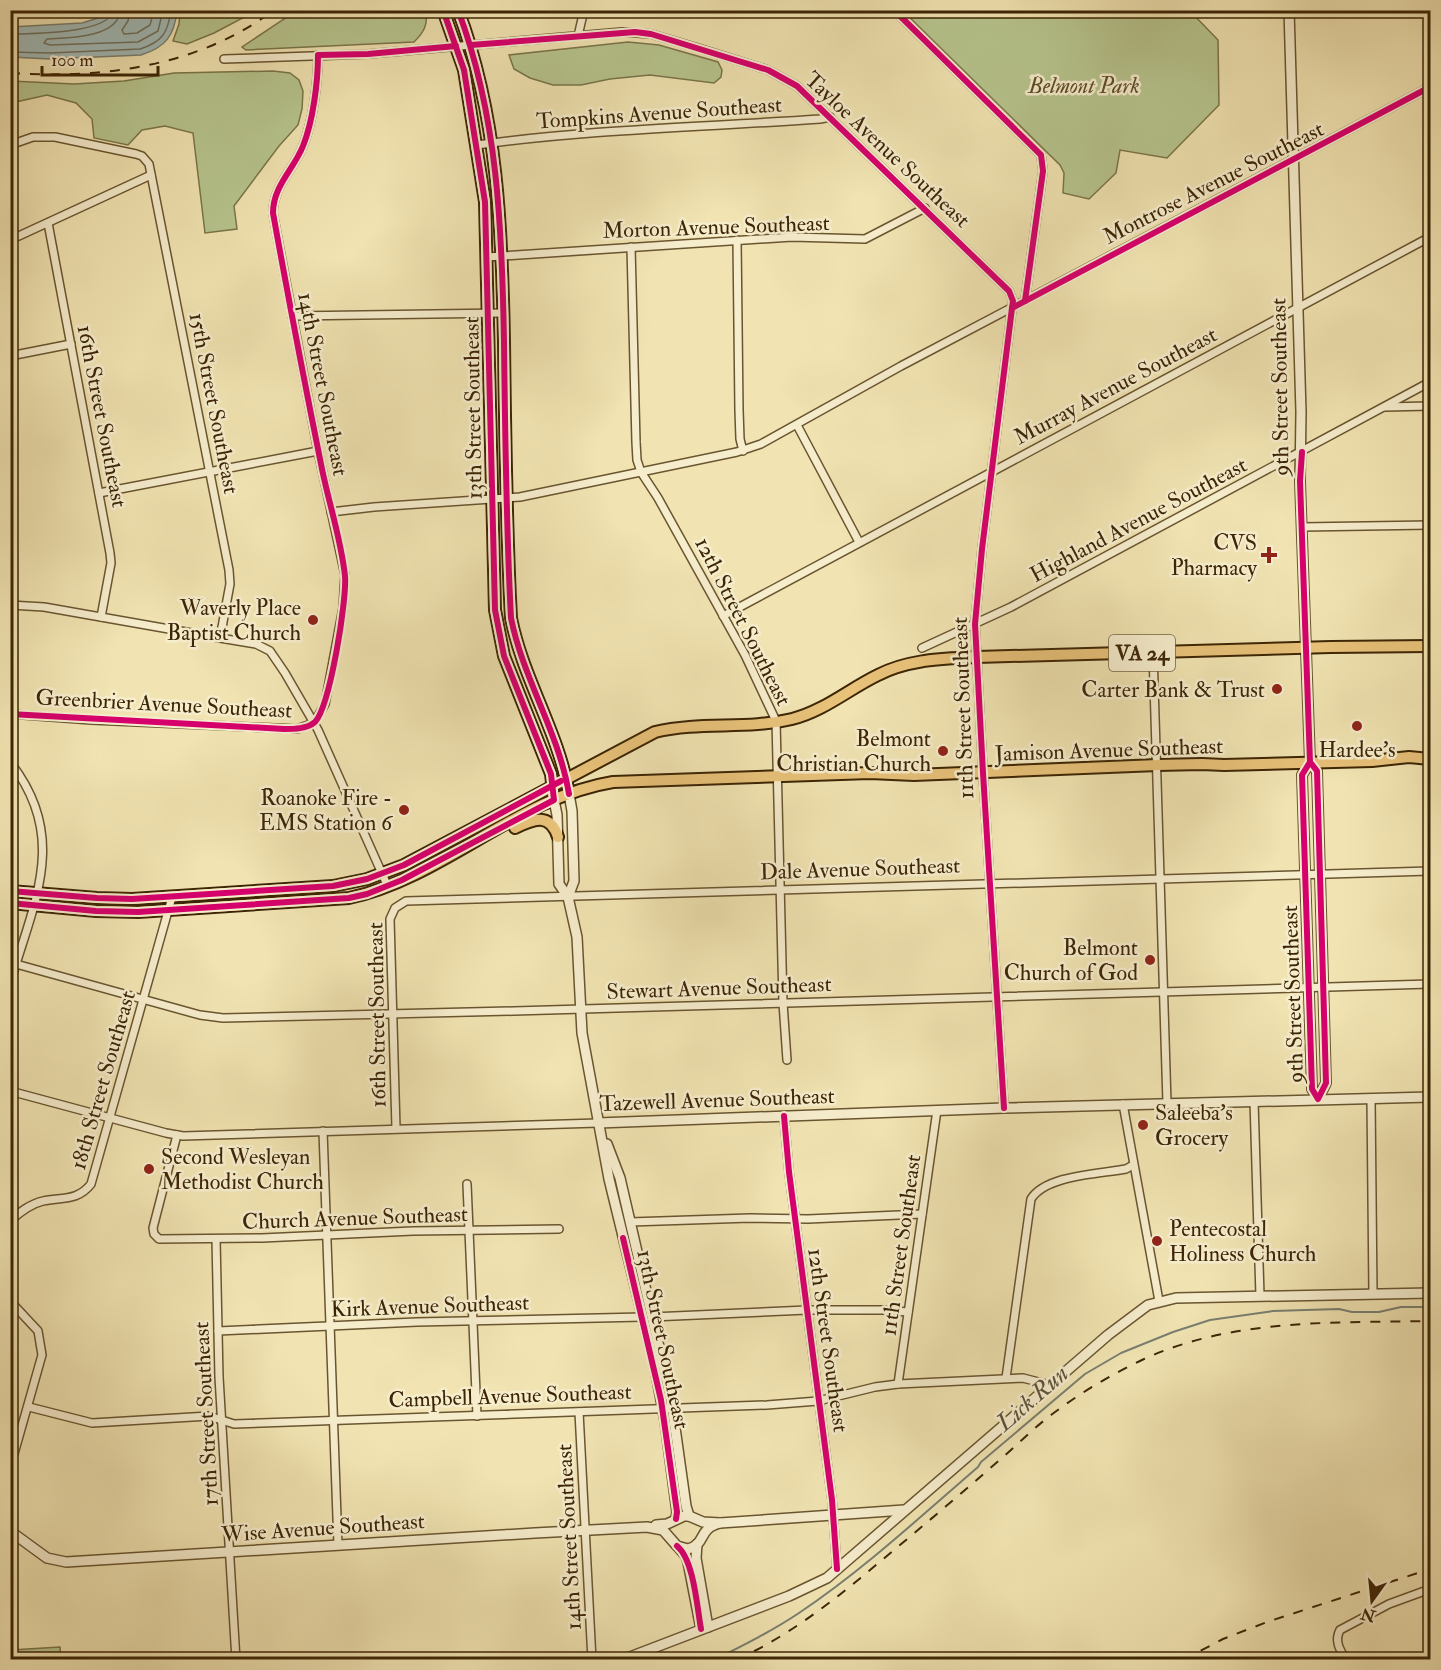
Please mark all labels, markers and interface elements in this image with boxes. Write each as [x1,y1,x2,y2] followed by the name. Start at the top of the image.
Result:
[42,39,158,77] scale bar
[51,49,94,72] text: 100 m
[799,66,976,234] street label: Tayloe Avenue Southeast
[1027,72,1140,100] park label: Belmont Park
[535,90,783,137] street label: Tompkins Avenue Southeast
[1098,115,1328,251] street label: Montrose Avenue Southeast
[602,209,830,245] street label: Morton Avenue Southeast
[291,290,355,478] street label: 14th Street Southeast
[1264,298,1296,478] street label: 9th Street Southeast
[183,310,245,496] street label: 15th Street Southeast
[457,316,489,500] street label: 13th Street Southeast
[1009,320,1222,451] street label: Murray Avenue Southeast
[71,322,133,510] street label: 16th Street Southeast
[1025,451,1252,589] street label: Highland Avenue Southeast
[1171,529,1257,582] place label: CVS Pharmacy
[688,532,798,711] street label: 12th Street Southeast
[1262,548,1276,562] marker: CVS Pharmacy
[167,594,301,648] place label: Waverly Place Baptist Church
[306,613,320,627] marker: Waverly Place Baptist Church
[946,616,980,800] street label: 11th Street Southeast
[1109,635,1175,671] road number: VA 24
[1081,676,1265,704] place label: Carter Bank & Trust
[1270,682,1284,696] marker: Carter Bank & Trust
[35,683,293,725] street label: Greenbrier Avenue Southeast
[1350,719,1364,733] marker: Hardee's
[776,725,931,778] place label: Belmont Christian Church
[993,732,1224,768] street label: Jamison Avenue Southeast
[1318,736,1396,764] place label: Hardee's
[936,744,950,758] marker: Belmont Christian Church
[259,784,394,837] place label: Roanoke Fire - EMS Station 6
[397,803,411,817] marker: Roanoke Fire - EMS Station 6
[759,852,961,886] street label: Dale Avenue Southeast
[1276,905,1310,1085] street label: 9th Street Southeast
[361,922,393,1108] street label: 16th Street Southeast
[1004,934,1138,987] place label: Belmont Church of God
[1143,953,1157,967] marker: Belmont Church of God
[606,970,832,1006] street label: Stewart Avenue Southeast
[64,988,142,1173] street label: 18th Street Southeast
[599,1082,835,1118] street label: Tazewell Avenue Southeast
[1155,1099,1233,1152] place label: Saleeba's Grocery
[1136,1118,1150,1132] marker: Saleeba's Grocery
[161,1143,324,1196] place label: Second Wesleyan Methodist Church
[874,1153,928,1337] street label: 11th Street Southeast
[142,1162,156,1176] marker: Second Wesleyan Methodist Church
[242,1200,468,1236] street label: Church Avenue Southeast
[1169,1215,1317,1268] place label: Pentecostal Holiness Church
[1150,1234,1164,1248] marker: Pentecostal Holiness Church
[801,1246,855,1434] street label: 12th Street Southeast
[630,1247,696,1432] street label: 13th Street Southeast
[330,1289,530,1323] street label: Kirk Avenue Southeast
[187,1321,225,1507] street label: 17th Street Southeast
[989,1358,1075,1439] water label: Lick Run
[388,1378,632,1415] street label: Campbell Avenue Southeast
[550,1443,588,1631] street label: 14th Street Southeast
[220,1507,426,1549] street label: Wise Avenue Southeast
[1342,1571,1402,1631] north arrow
[1358,1603,1379,1626] text: N

